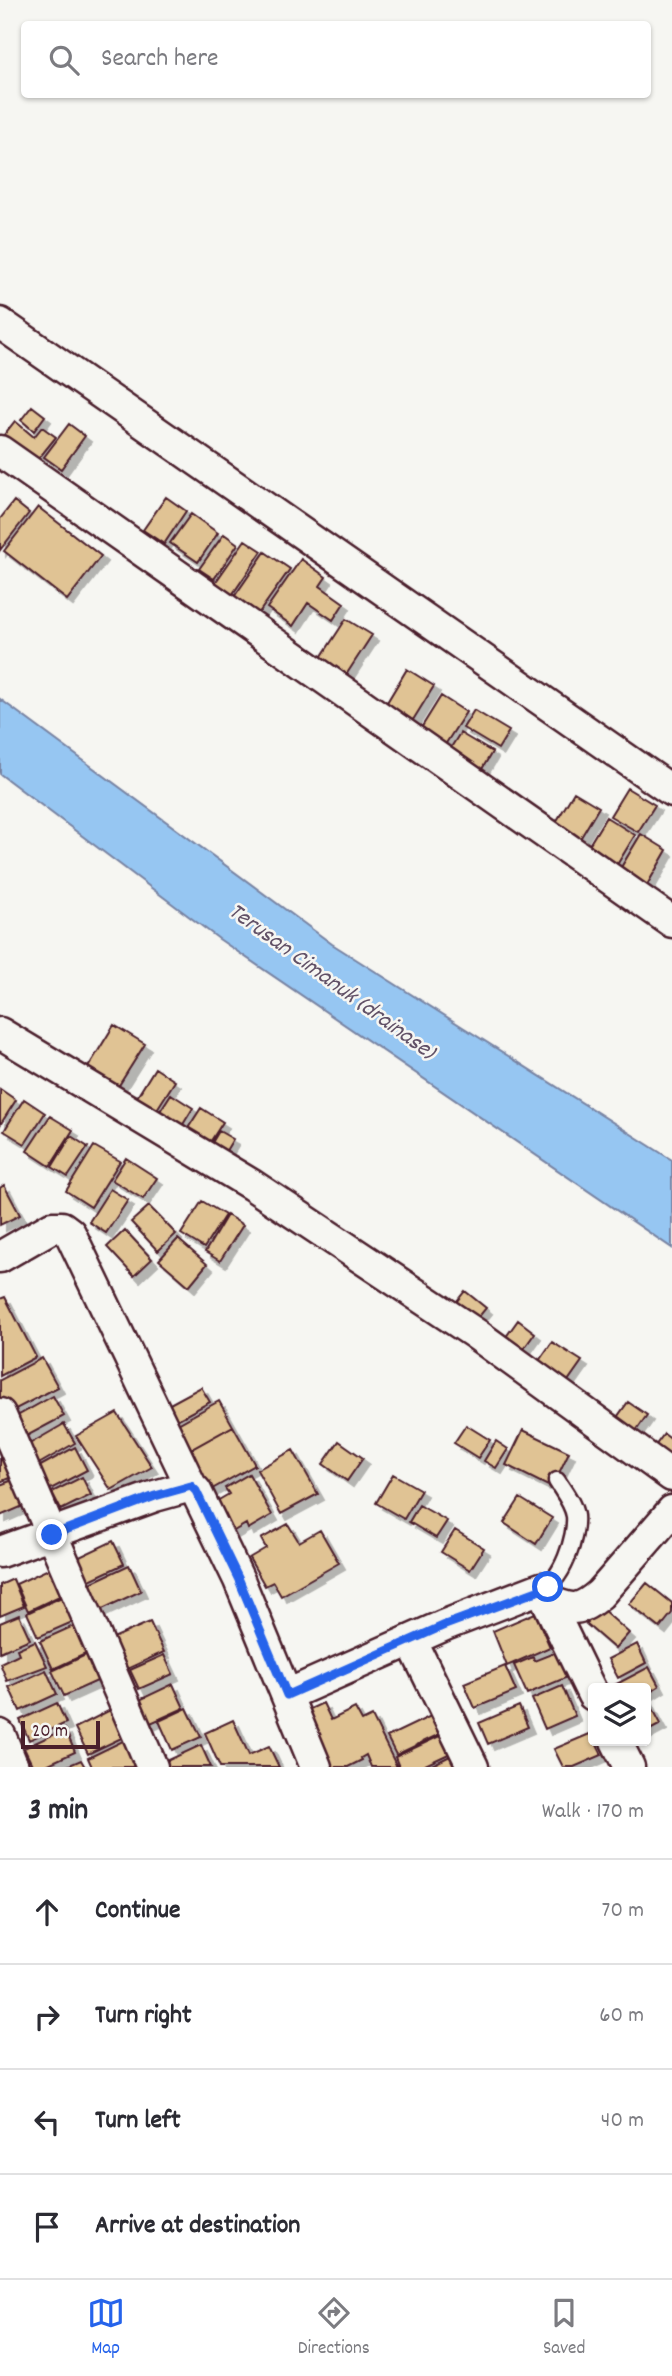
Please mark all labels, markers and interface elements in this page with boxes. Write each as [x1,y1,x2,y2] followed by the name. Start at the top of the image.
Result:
[21,21,651,98] search box
[45,41,83,79] icon: search
[101,41,219,78] text: Search here
[221,896,443,1070] water label: Terusan Cimanuk (drainase)
[36,1519,67,1550] route end
[532,1571,563,1602] route start
[588,1683,651,1746] map controls
[588,1683,651,1746] button: layers
[21,1718,100,1750] scale bar
[32,1719,68,1746] text: 20 m
[28,1791,88,1834] text: 3 min
[542,1796,644,1829] text: Walk · 170 m
[28,1893,66,1931] icon: ahead
[95,1893,180,1930] text: Continue
[602,1895,644,1928] text: 70 m
[28,1998,66,2036] icon: right
[95,1998,192,2035] text: Turn right
[599,2000,644,2033] text: 60 m
[28,2103,66,2141] icon: left
[95,2103,181,2140] text: Turn left
[601,2105,644,2138] text: 40 m
[28,2208,66,2246] icon: arrive
[95,2208,300,2245] text: Arrive at destination
[87,2294,125,2363] tab: Map
[298,2294,370,2363] tab: Directions
[543,2294,585,2363] tab: Saved

